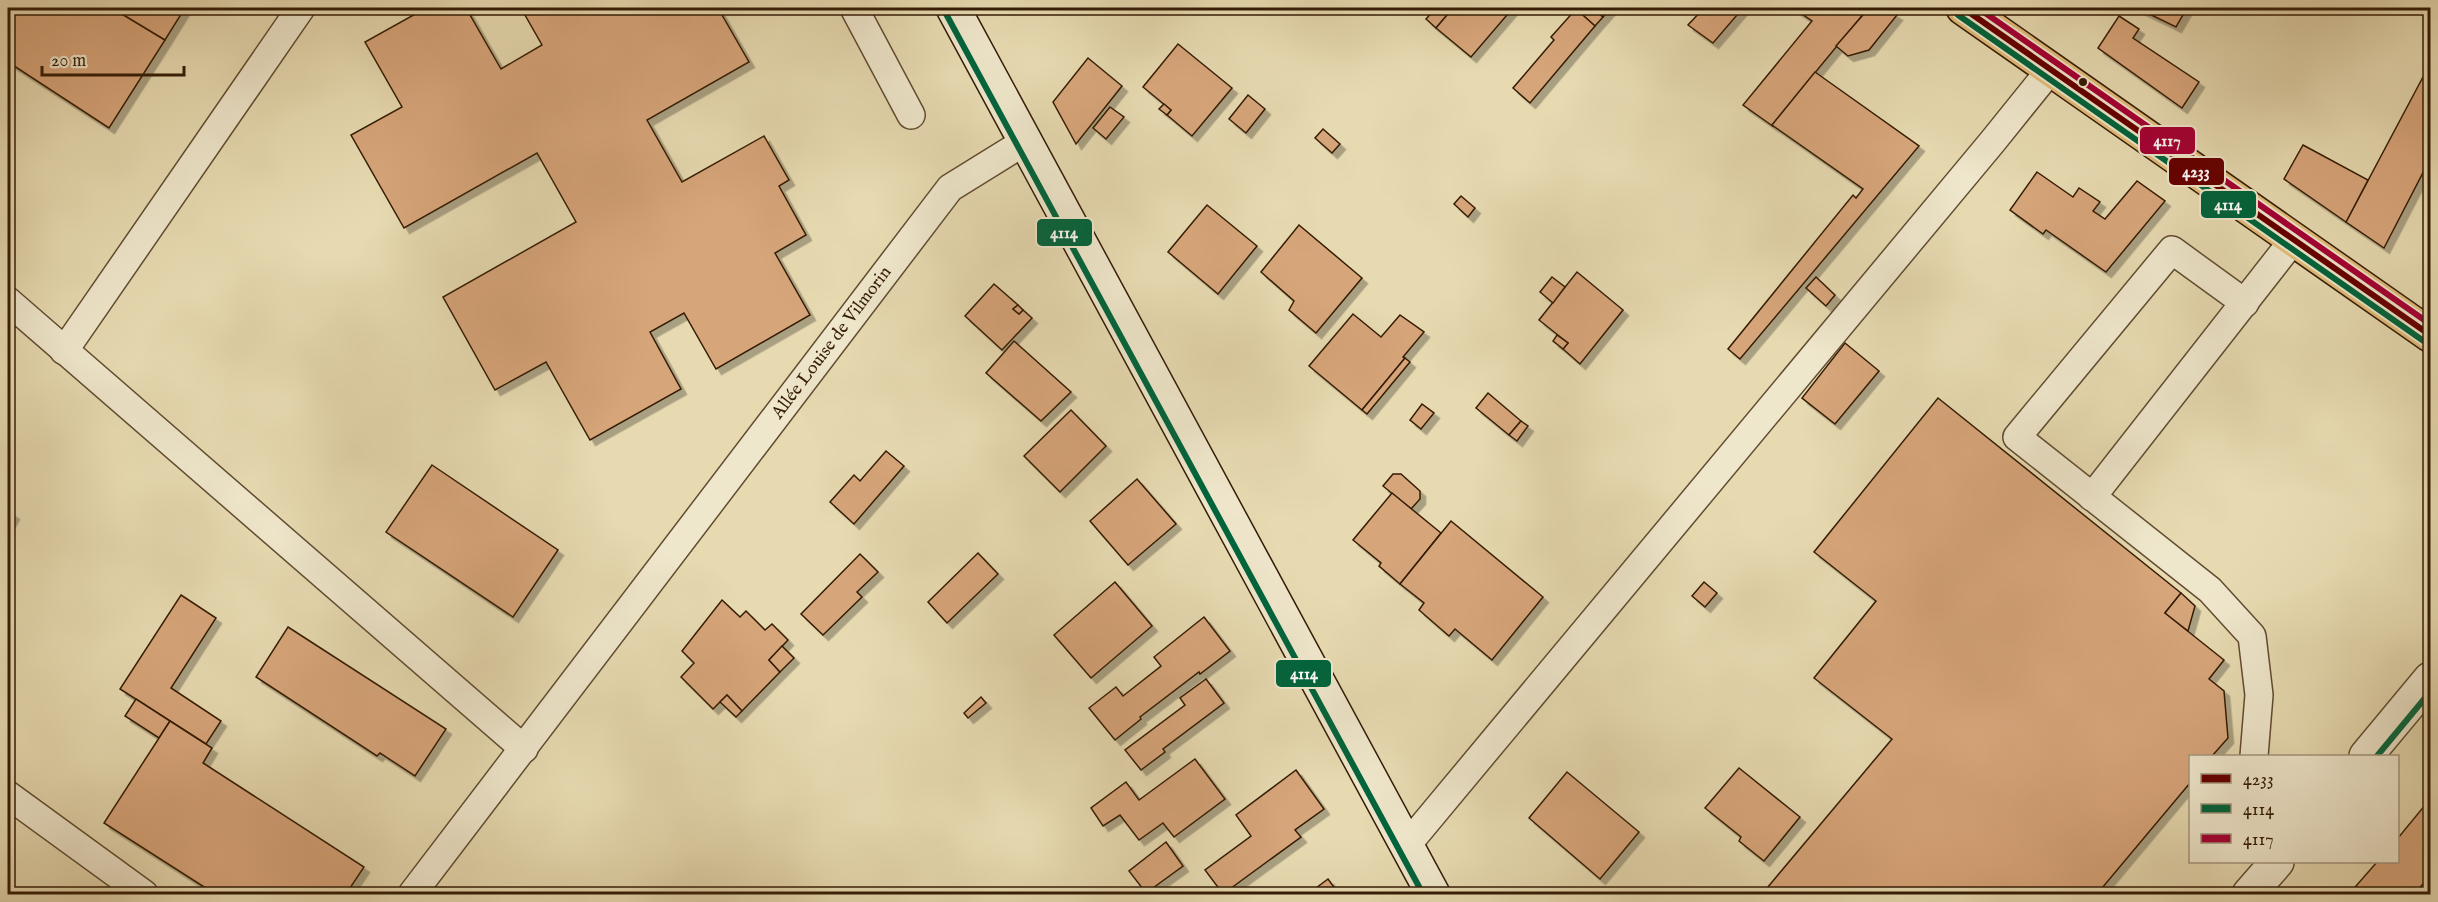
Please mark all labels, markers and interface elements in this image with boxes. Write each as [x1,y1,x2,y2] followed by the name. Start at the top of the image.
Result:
[42,39,184,77] scale bar
[51,50,86,73] text: 20 m
[2077,76,2089,88] unlabelled marker
[2139,126,2196,155] line badge: 4117
[2153,132,2181,152] text: 4117
[2168,157,2225,186] line badge: 4233
[2182,163,2210,183] text: 4233
[2200,190,2257,219] line badge: 4114
[2214,196,2243,216] text: 4114
[1036,218,1093,247] line badge: 4114
[1050,224,1079,244] text: 4114
[766,262,897,425] street label: Allée Louise de Vilmorin
[1275,659,1332,688] line badge: 4114
[1290,665,1319,685] text: 4114
[2189,755,2399,863] legend
[2243,769,2274,792] text: 4233
[2243,799,2274,822] text: 4114
[2243,829,2274,852] text: 4117

